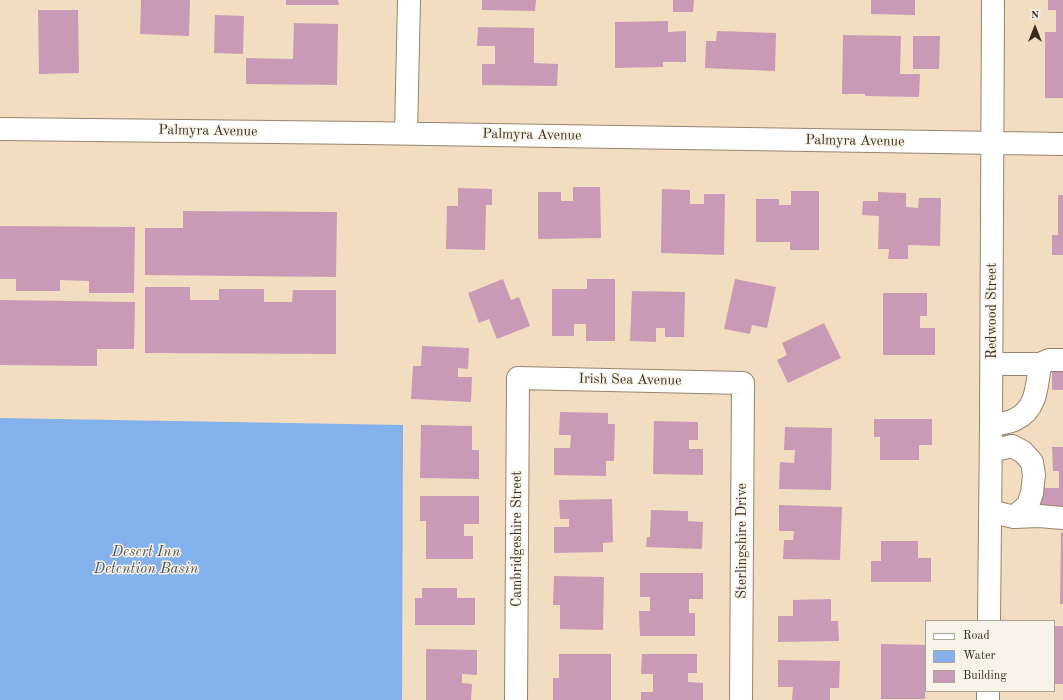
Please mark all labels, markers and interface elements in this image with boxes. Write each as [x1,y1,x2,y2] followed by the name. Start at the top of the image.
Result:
[1015,8,1055,48] north arrow
[1031,10,1039,21] text: N
[158,122,258,140] street label: Palmyra Avenue
[482,126,582,144] street label: Palmyra Avenue
[805,132,905,150] street label: Palmyra Avenue
[984,263,1000,359] street label: Redwood Street
[578,371,682,389] street label: Irish Sea Avenue
[509,471,525,607] street label: Cambridgeshire Street
[734,483,750,599] street label: Sterlingshire Drive
[94,543,198,578] water label: Desert Inn Detention Basin
[925,620,1055,692] legend
[963,630,990,642] text: Road
[963,650,995,662] text: Water
[963,670,1007,682] text: Building

